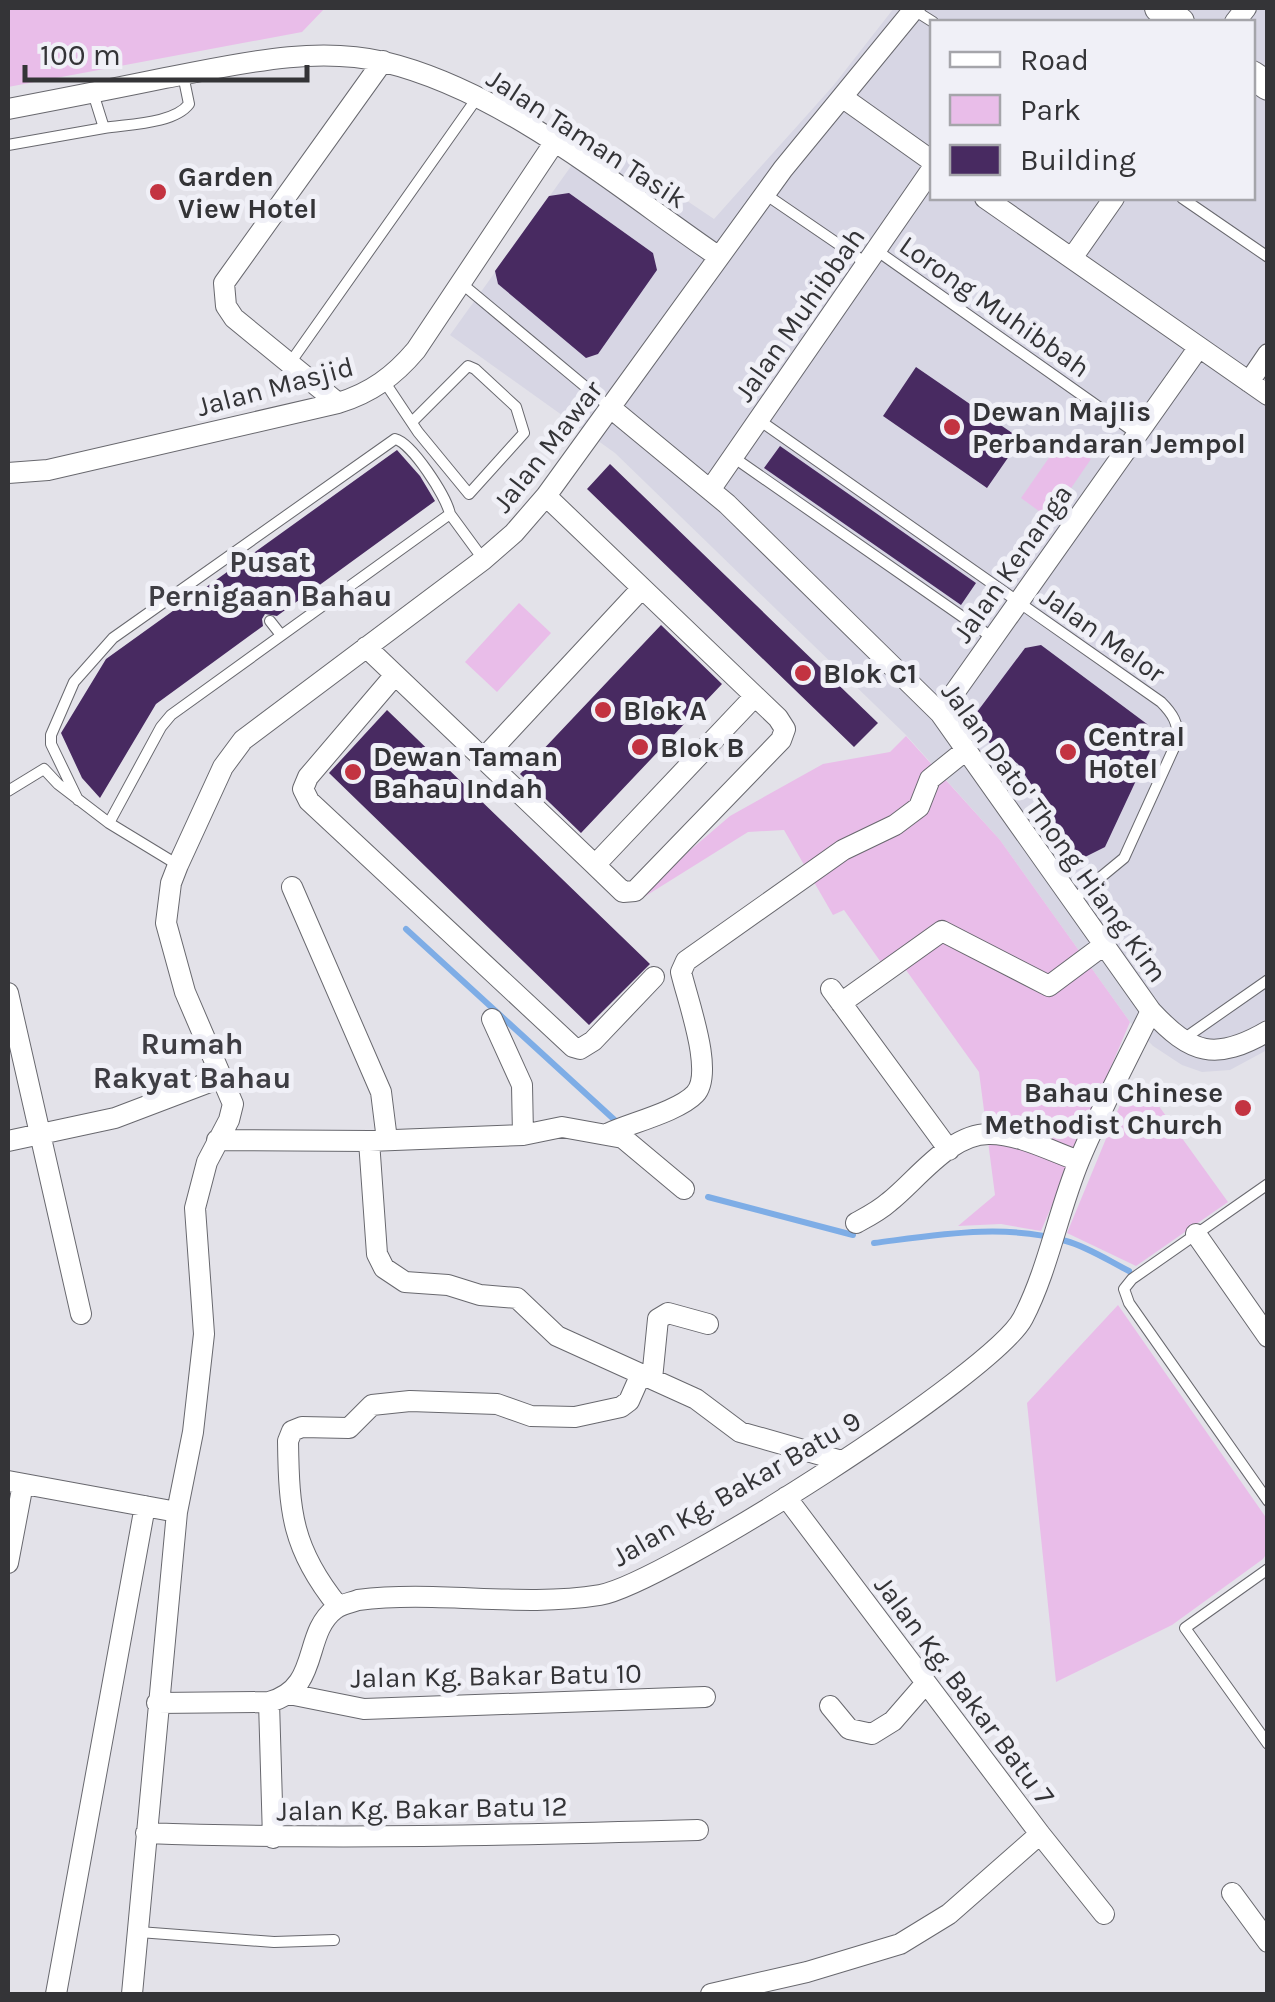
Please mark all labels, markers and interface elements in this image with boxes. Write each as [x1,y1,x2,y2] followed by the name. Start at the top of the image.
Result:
[25,20,308,82] scale bar
[930,20,1255,200] legend
[40,37,121,73] text: 100 m
[1020,42,1089,78] text: Road
[481,62,693,215] street label: Jalan Taman Tasik
[1020,92,1081,128] text: Park
[1020,142,1136,178] text: Building
[178,160,317,225] place label: Garden View Hotel
[147,181,169,203] marker: Garden View Hotel
[727,221,872,408] street label: Jalan Muhibbah
[893,228,1096,384] street label: Lorong Muhibbah
[193,350,357,423] street label: Jalan Masjid
[486,373,610,519] street label: Jalan Mawar
[972,395,1246,460] place label: Dewan Majlis Perbandaran Jempol
[941,416,963,438] marker: Dewan Majlis Perbandaran Jempol
[946,478,1079,649] street label: Jalan Kenanga
[148,544,392,614] district label: Pusat Pernigaan Bahau
[1034,579,1172,690] street label: Jalan Melor
[823,657,917,690] place label: Blok C1
[792,662,814,684] marker: Blok C1
[935,676,1175,989] street label: Jalan Dato' Thong Hiang Kim
[623,694,707,727] place label: Blok A
[592,699,614,721] marker: Blok A
[1088,720,1185,785] place label: Central Hotel
[660,731,744,764] place label: Blok B
[629,736,651,758] marker: Blok B
[373,740,558,805] place label: Dewan Taman Bahau Indah
[1057,741,1079,763] marker: Central Hotel
[342,761,364,783] marker: Dewan Taman Bahau Indah
[93,1026,291,1096] district label: Rumah Rakyat Bahau
[984,1076,1223,1141] place label: Bahau Chinese Methodist Church
[1232,1097,1254,1119] marker: Bahau Chinese Methodist Church
[606,1404,867,1573] street label: Jalan Kg. Bakar Batu 9
[868,1569,1062,1812] street label: Jalan Kg. Bakar Batu 7
[350,1656,642,1695] street label: Jalan Kg. Bakar Batu 10
[276,1789,568,1828] street label: Jalan Kg. Bakar Batu 12

